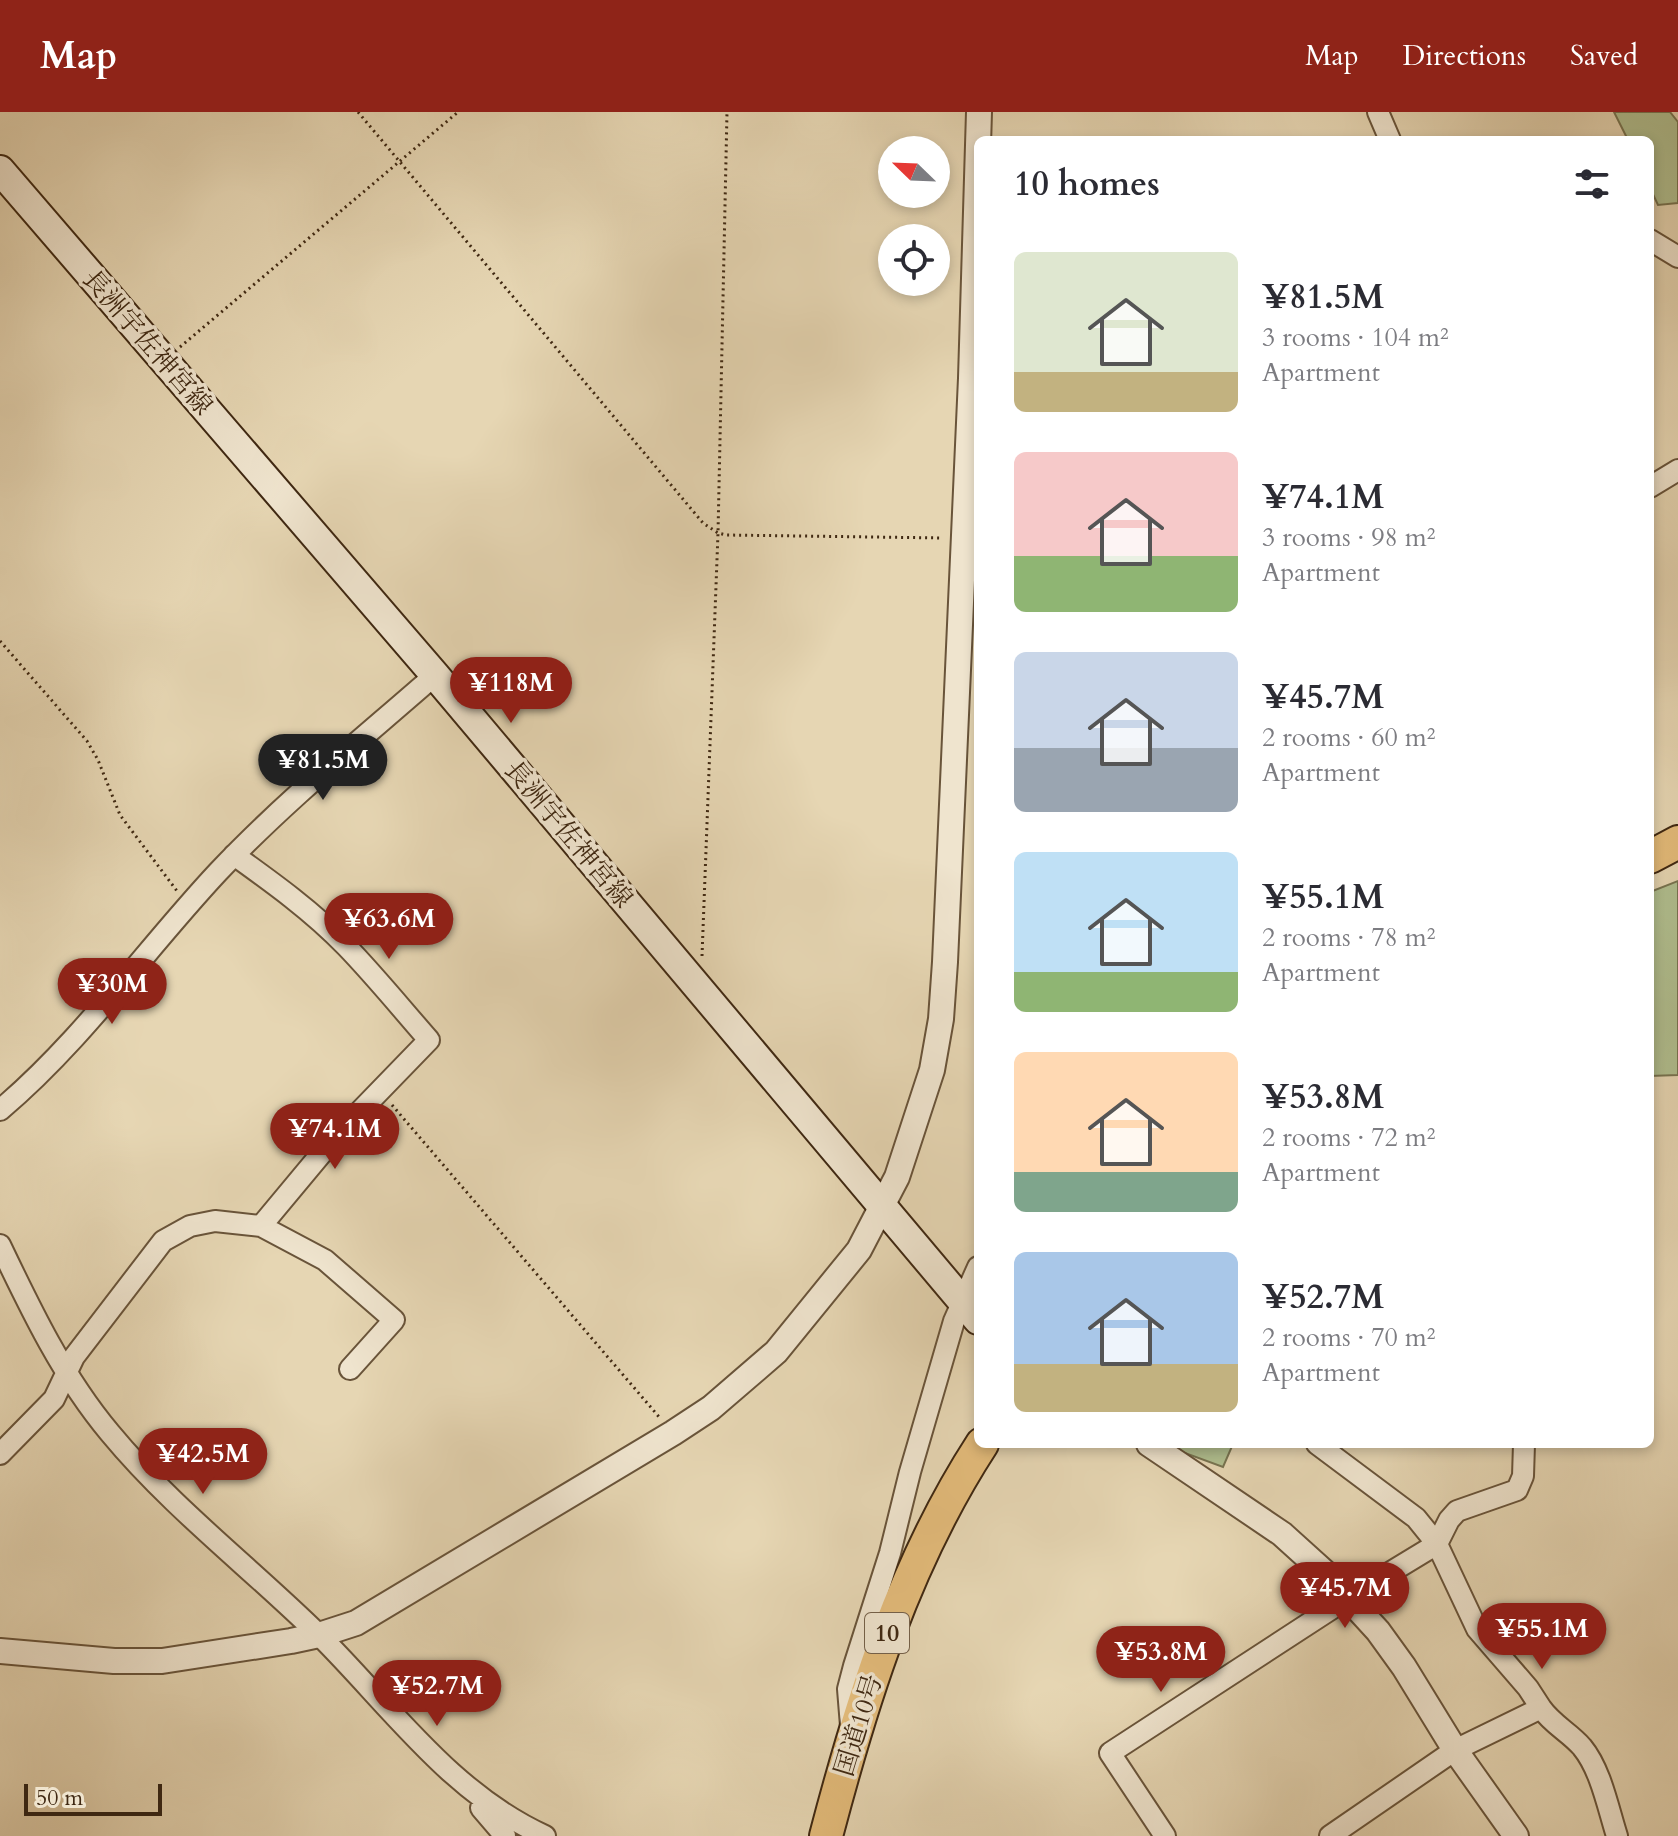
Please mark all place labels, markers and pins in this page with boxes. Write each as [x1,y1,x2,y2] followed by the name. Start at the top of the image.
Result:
[455,657,567,725] pin: ¥118M
[258,734,388,802] pin: ¥81.5M
[324,893,454,961] pin: ¥63.6M
[65,958,159,1026] pin: ¥30M
[270,1103,400,1171] pin: ¥74.1M
[138,1428,268,1496] pin: ¥42.5M
[1280,1562,1410,1630] pin: ¥45.7M
[1477,1603,1607,1671] pin: ¥55.1M
[1096,1626,1226,1694] pin: ¥53.8M
[372,1660,502,1728] pin: ¥52.7M

